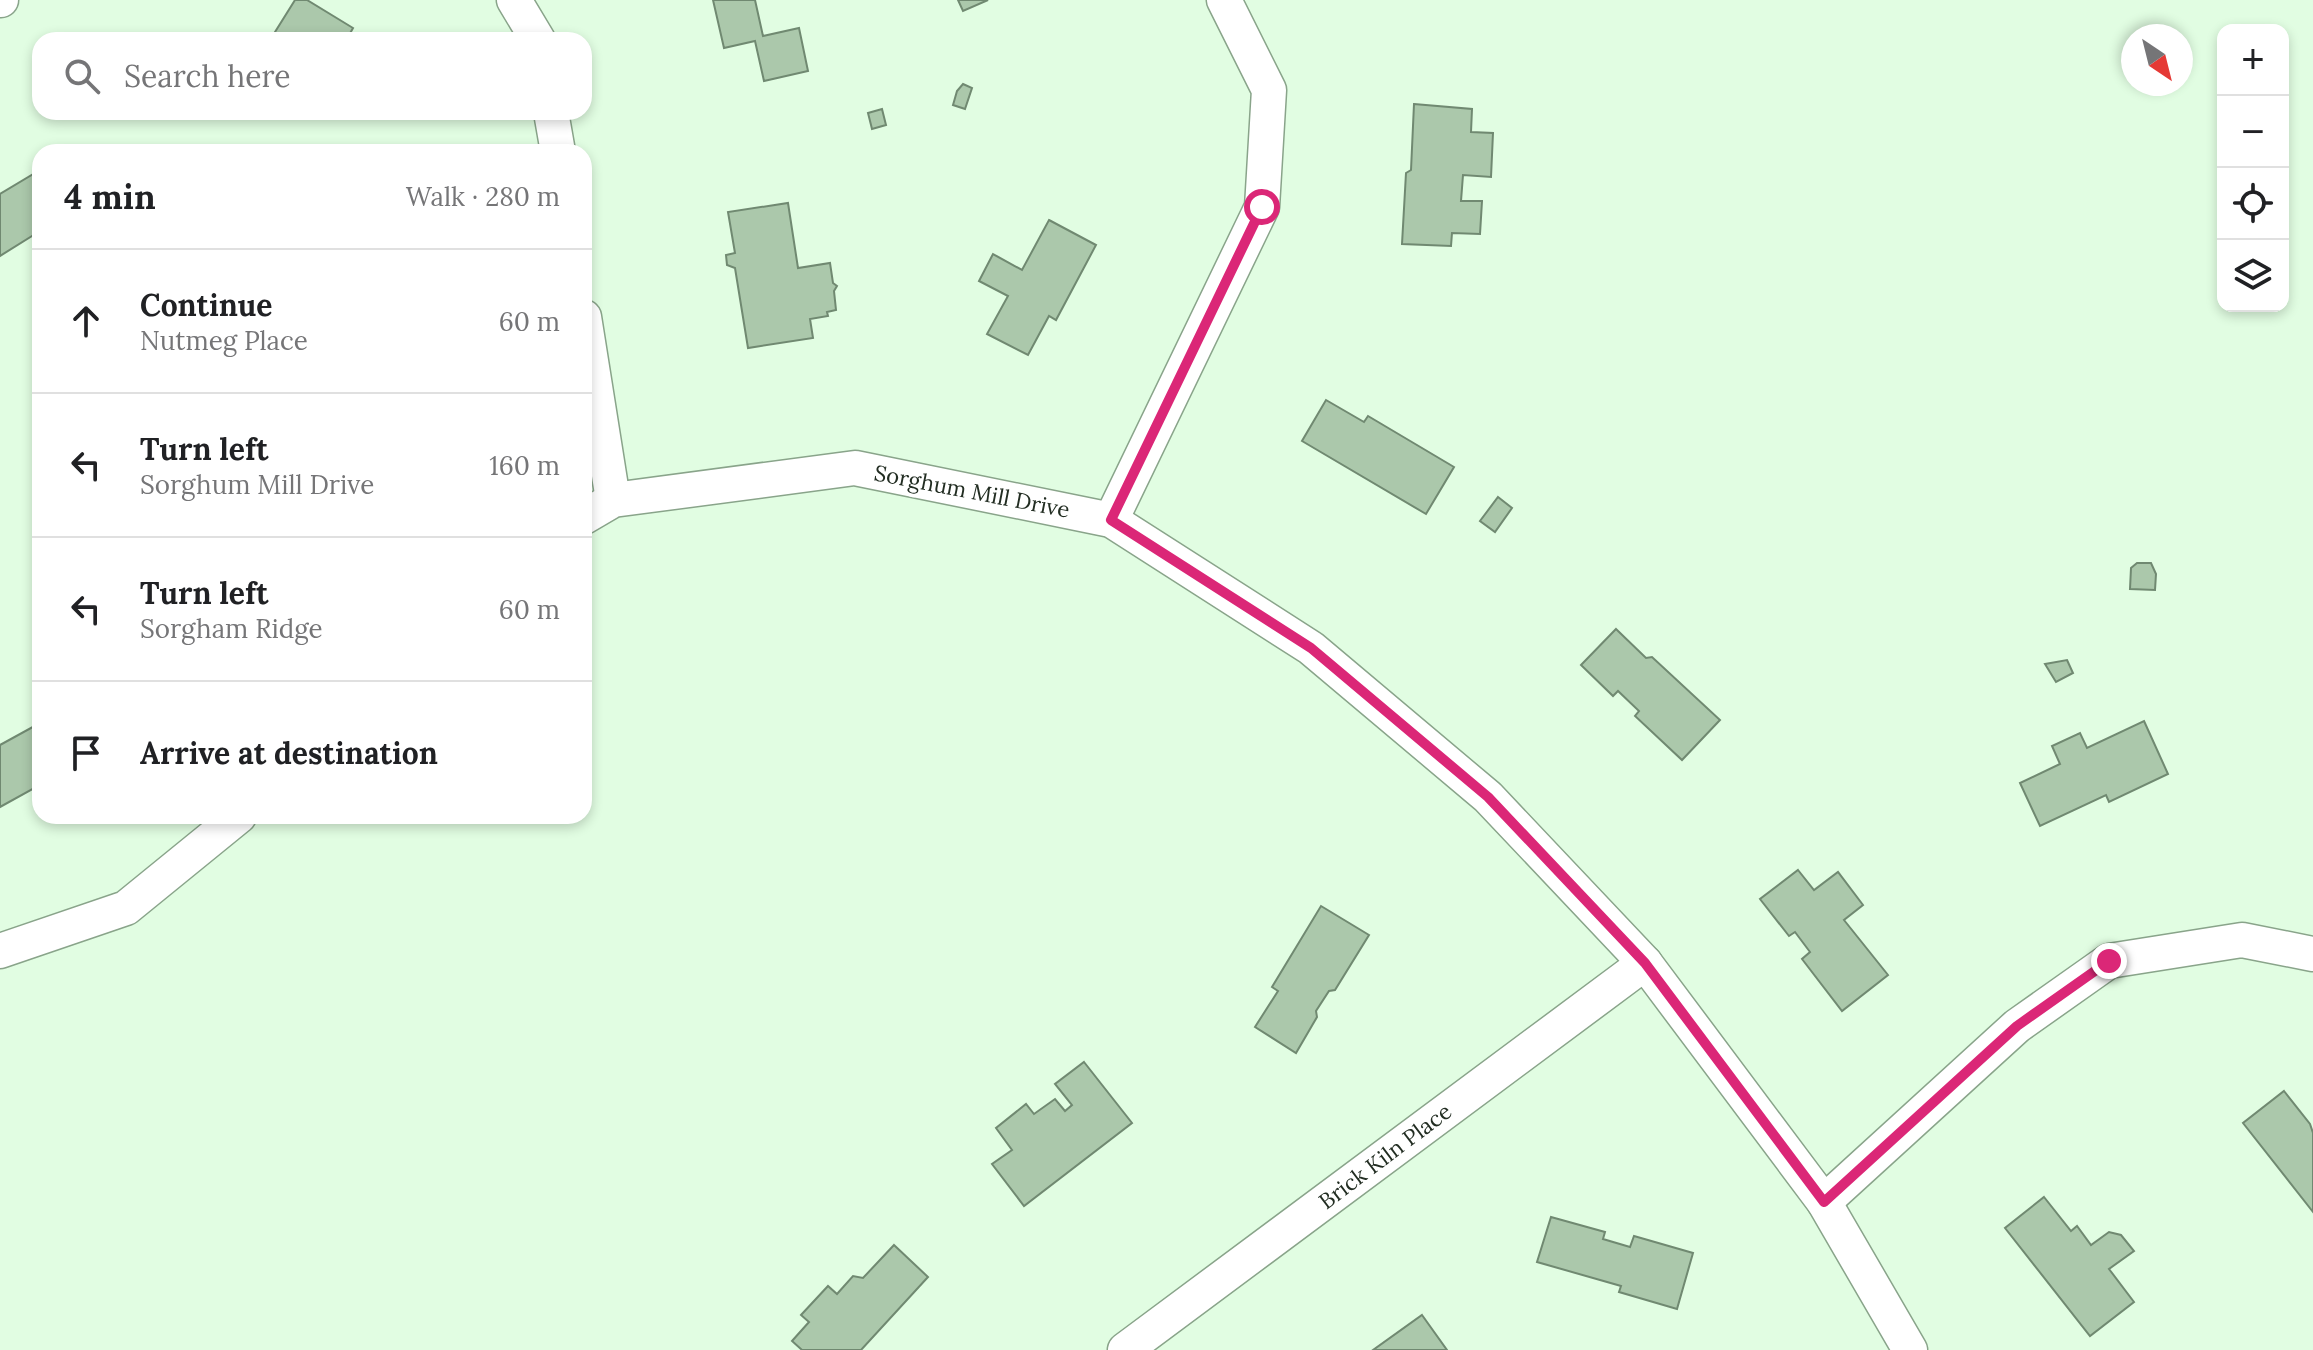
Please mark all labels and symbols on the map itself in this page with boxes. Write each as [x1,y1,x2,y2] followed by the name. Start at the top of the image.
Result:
[2121,24,2193,96] north arrow
[1244,189,1280,225] route start
[872,458,1072,524] street label: Sorghum Mill Drive
[2091,943,2127,979] route end
[1313,1097,1457,1215] street label: Brick Kiln Place

